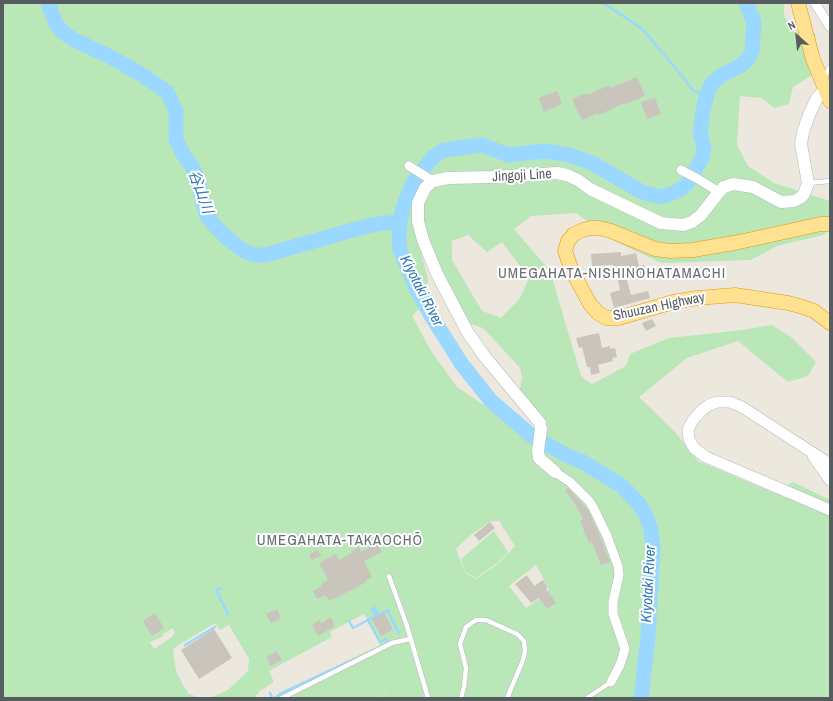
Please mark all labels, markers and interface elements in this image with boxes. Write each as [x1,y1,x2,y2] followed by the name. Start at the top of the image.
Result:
[777,16,817,56] north arrow
[785,18,798,33] text: N
[492,166,552,186] street label: Jingoji Line
[184,168,216,216] water label: 谷山川
[395,252,447,330] water label: Kiyotaki River
[498,265,726,283] district label: UMEGAHATA-NISHINOHATAMACHI
[612,289,706,325] street label: Shuuzan Highway
[257,532,423,550] district label: UMEGAHATA-TAKAOCHŌ
[638,545,660,623] water label: Kiyotaki River

